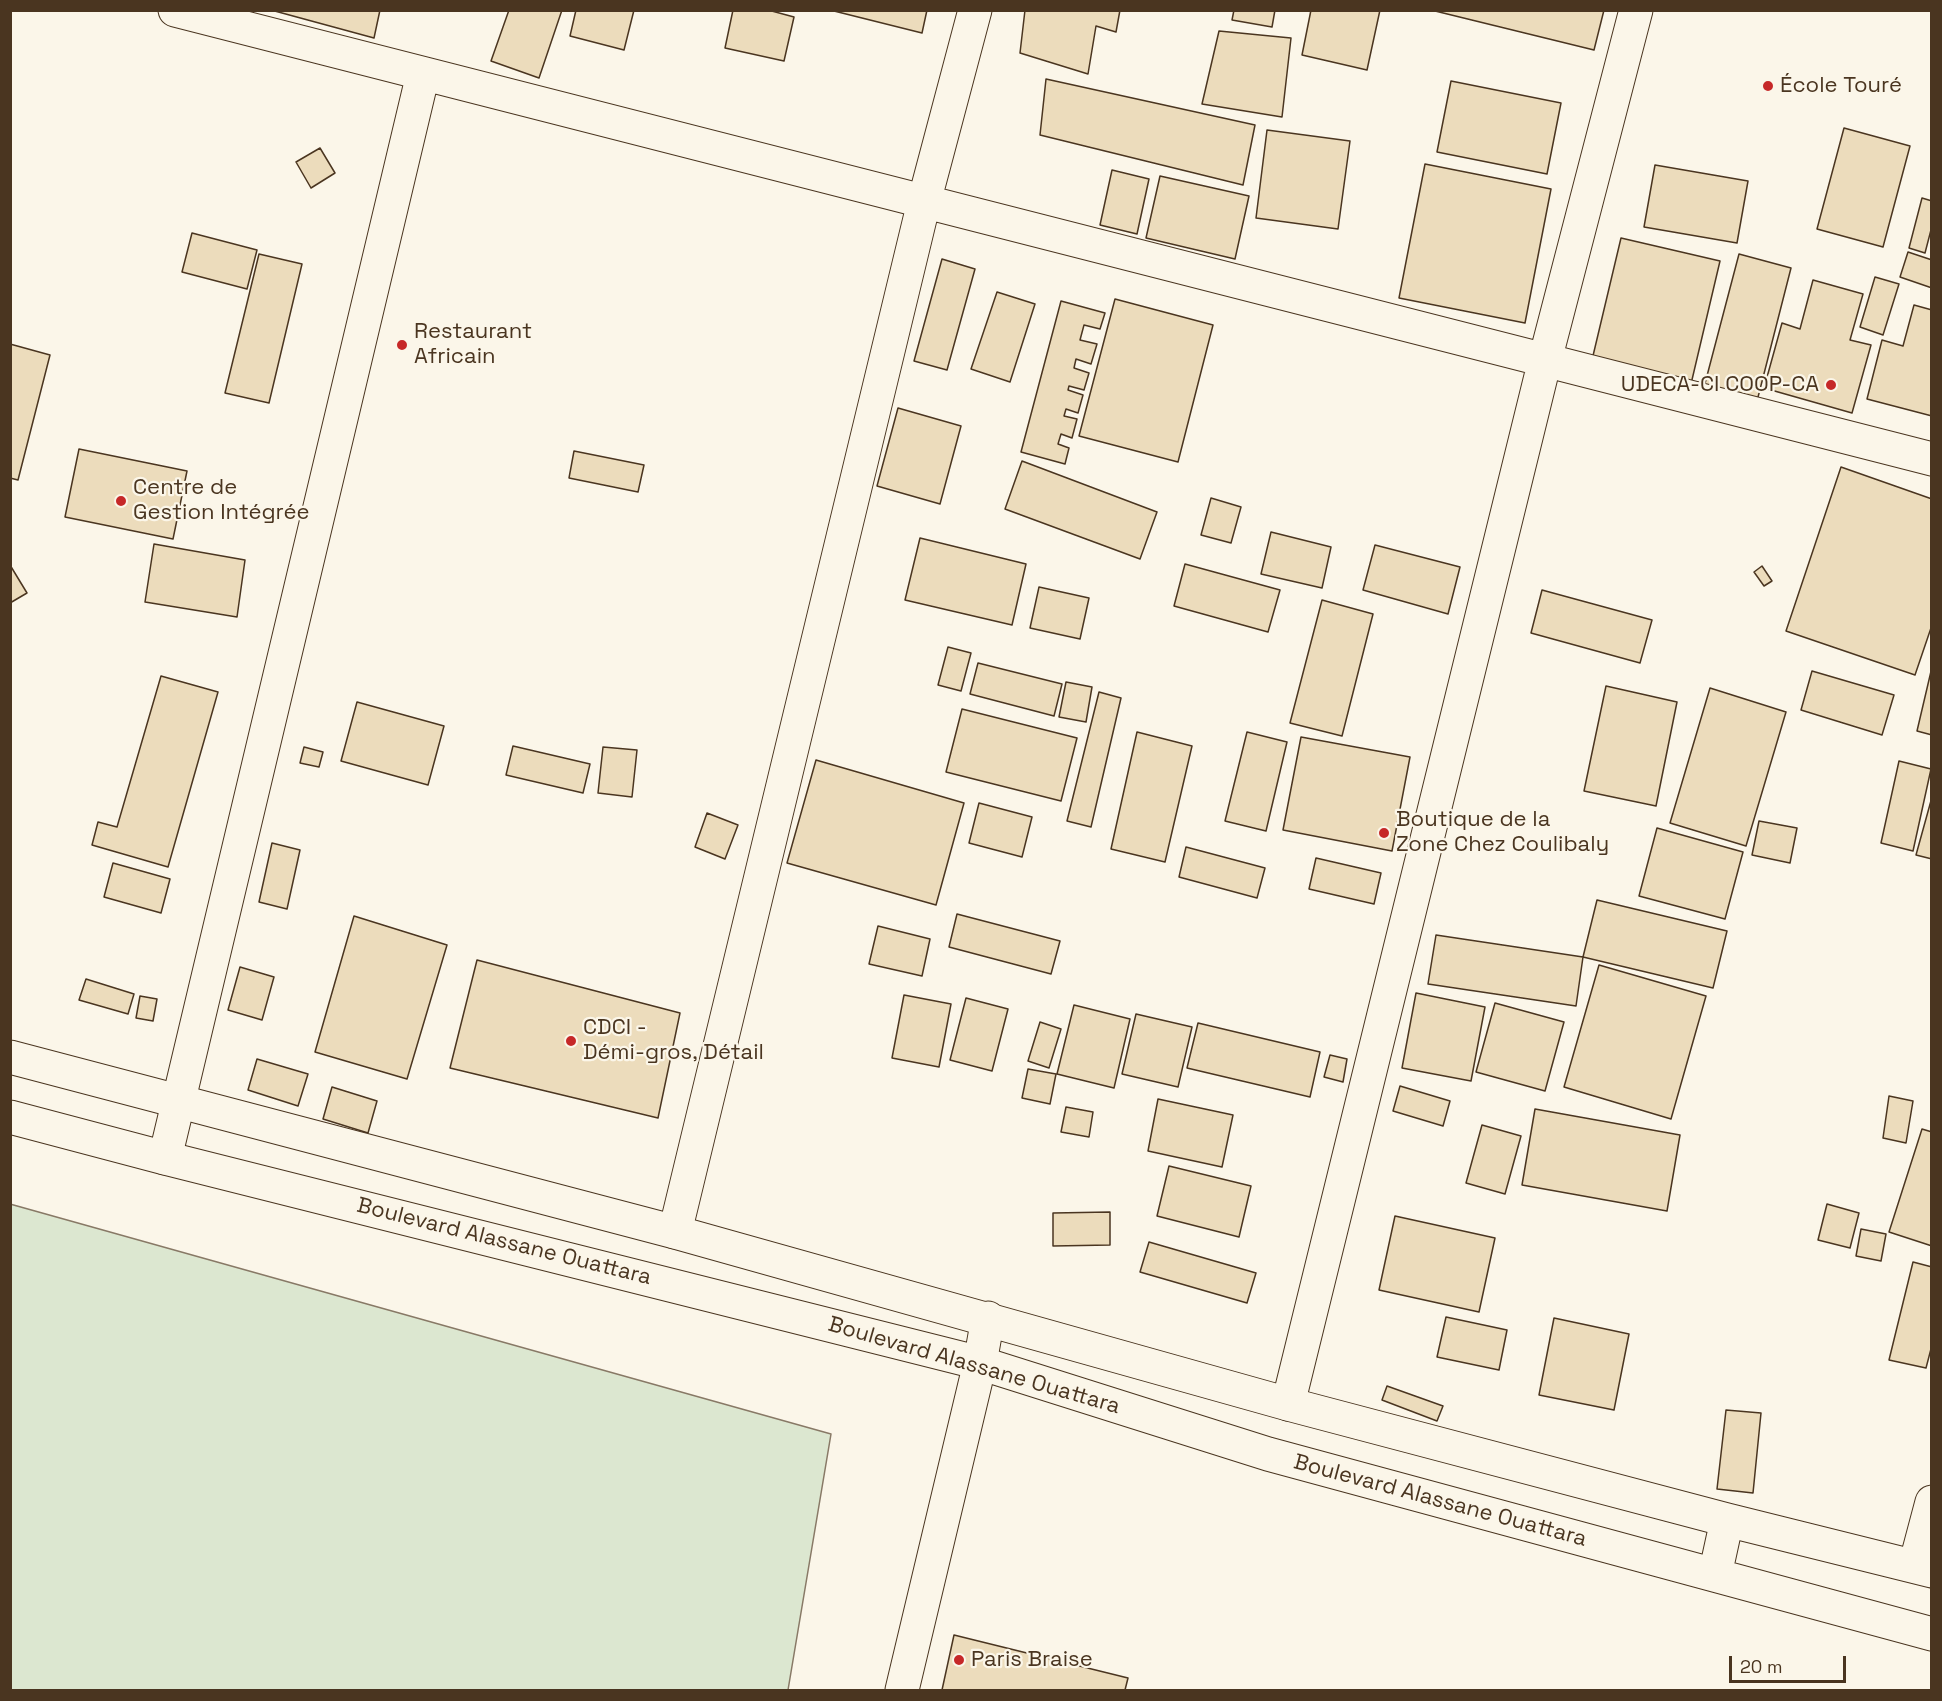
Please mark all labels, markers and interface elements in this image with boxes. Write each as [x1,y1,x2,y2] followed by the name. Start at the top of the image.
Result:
[1780,73,1902,99] place label: École Touré
[1761,79,1775,93] marker: École Touré
[414,319,532,370] place label: Restaurant Africain
[395,338,409,352] marker: Restaurant Africain
[1621,372,1819,398] place label: UDECA-CI COOP-CA
[1824,378,1838,392] marker: UDECA-CI COOP-CA
[133,475,309,526] place label: Centre de Gestion Intégrée
[114,494,128,508] marker: Centre de Gestion Intégrée
[1396,807,1609,858] place label: Boutique de la Zone Chez Coulibaly
[1377,826,1391,840] marker: Boutique de la Zone Chez Coulibaly
[583,1015,764,1066] place label: CDCI - Démi-gros, Détail
[564,1034,578,1048] marker: CDCI - Démi-gros, Détail
[354,1193,654,1291] street label: Boulevard Alassane Ouattara
[825,1312,1123,1420] street label: Boulevard Alassane Ouattara
[1291,1449,1589,1553] street label: Boulevard Alassane Ouattara
[1732,1644,1849,1682] scale bar
[971,1647,1093,1673] place label: Paris Braise
[952,1653,966,1667] marker: Paris Braise
[1740,1655,1783,1678] text: 20 m

